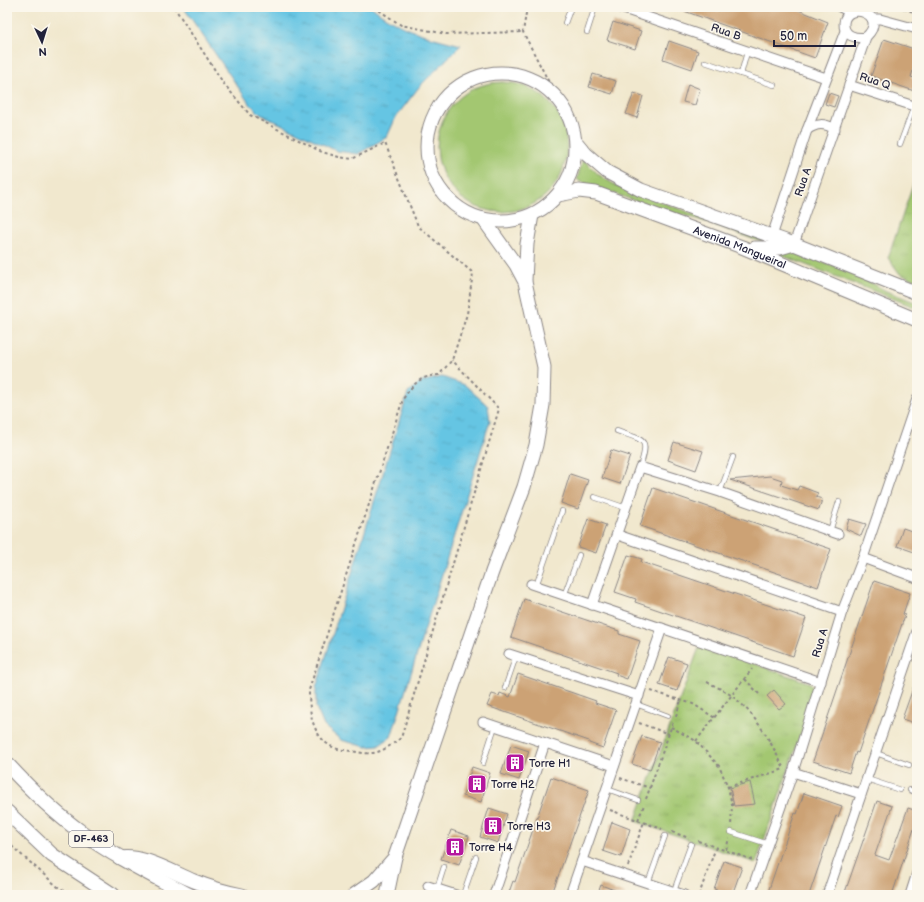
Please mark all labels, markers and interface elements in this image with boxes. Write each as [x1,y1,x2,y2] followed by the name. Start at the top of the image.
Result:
[709,21,743,43] street label: Rua B
[22,22,62,62] north arrow
[774,22,855,48] scale bar
[780,29,807,44] text: 50 m
[38,45,47,58] text: N
[858,70,893,92] street label: Rua Q
[792,166,814,198] street label: Rua A
[692,223,788,271] street label: Avenida Mangueiral
[809,627,831,659] street label: Rua A
[504,752,526,774] building icon: Torre H1
[529,757,570,770] place label: Torre H1
[466,773,488,795] building icon: Torre H2
[491,778,535,791] place label: Torre H2
[482,815,504,837] building icon: Torre H3
[507,820,551,833] place label: Torre H3
[69,831,113,847] road number: DF-463
[444,836,466,858] building icon: Torre H4
[469,841,513,854] place label: Torre H4

